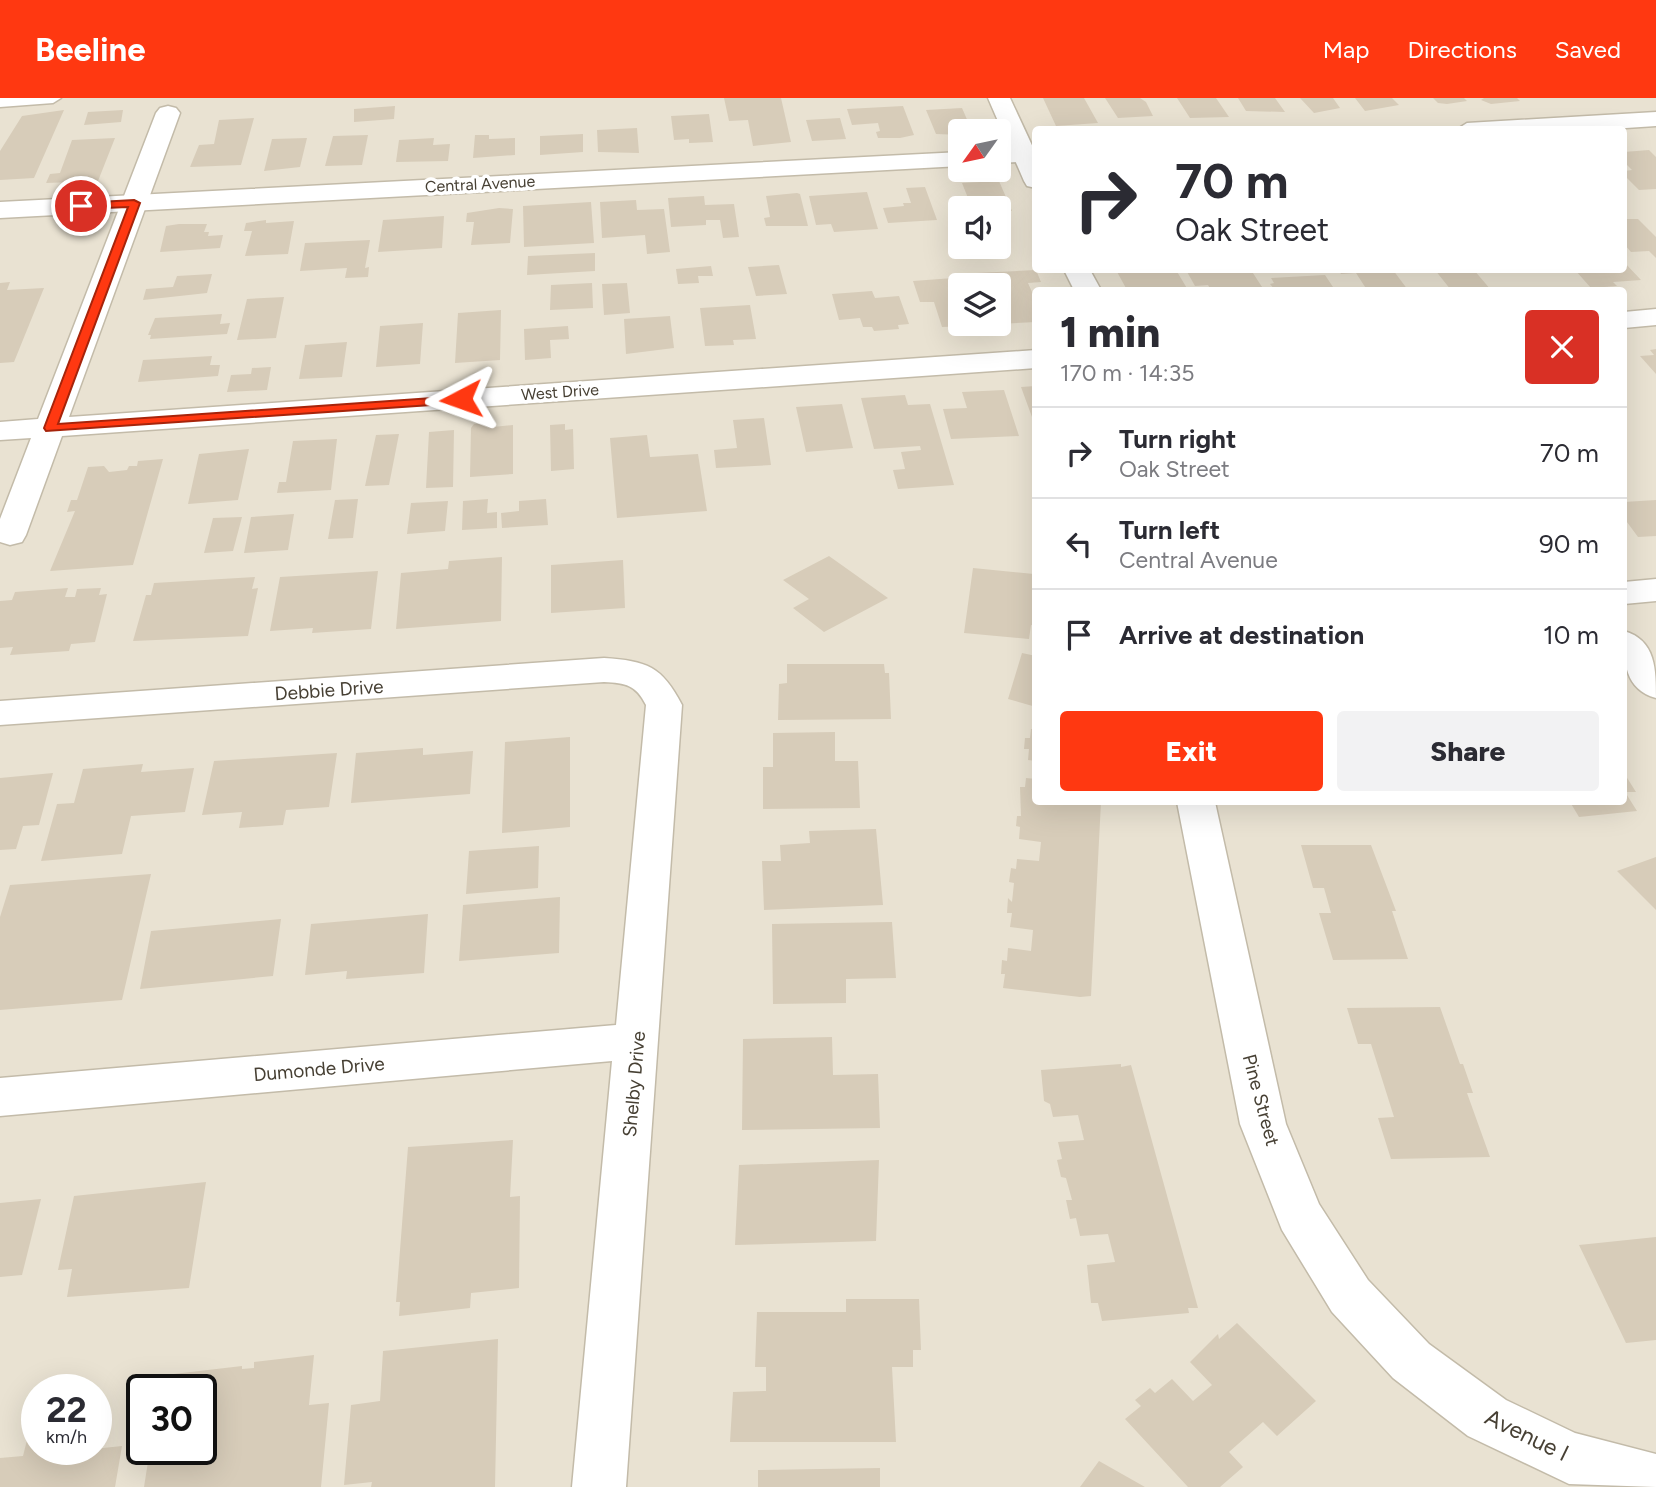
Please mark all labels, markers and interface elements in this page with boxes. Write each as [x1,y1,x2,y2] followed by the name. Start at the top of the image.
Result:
[35,30,146,69] text: Beeline
[1323,35,1369,64] text: Map
[1407,35,1517,64] text: Directions
[1555,35,1621,64] text: Saved
[948,119,1012,182] north arrow
[948,119,1011,336] map controls
[1175,151,1288,210] text: 70 m
[1060,154,1151,245] icon: right
[424,172,536,196] street label: Central Avenue
[51,176,111,236] pin
[62,187,100,225] icon: arrive
[948,196,1011,259] button: sound
[1175,211,1329,249] text: Oak Street
[948,273,1011,336] button: layers
[1060,307,1160,358] text: 1 min
[1525,310,1599,384] button: close
[1060,359,1194,387] text: 170 m · 14:35
[424,362,498,436] position arrow
[520,380,600,404] street label: West Drive
[1119,423,1236,455] text: Turn right
[1060,434,1098,472] icon: right
[1540,437,1599,469] text: 70 m
[1119,455,1230,483] text: Oak Street
[1119,514,1220,546] text: Turn left
[1060,525,1098,563] icon: left
[1539,528,1599,560] text: 90 m
[1119,546,1278,574] text: Central Avenue
[1060,616,1098,654] icon: arrive
[1119,619,1364,651] text: Arrive at destination
[1543,619,1599,651] text: 10 m
[274,675,384,705] street label: Debbie Drive
[1060,711,1323,791] button: Exit
[1337,711,1599,791] button: Share
[618,1030,650,1138] street label: Shelby Drive
[1238,1051,1284,1149] street label: Pine Street
[252,1052,386,1086] street label: Dumonde Drive
[126,1374,217,1465] speed limit sign: 30
[46,1389,87,1431] text: 22
[1481,1403,1573,1467] street label: Avenue I
[46,1426,87,1448] text: km/h

